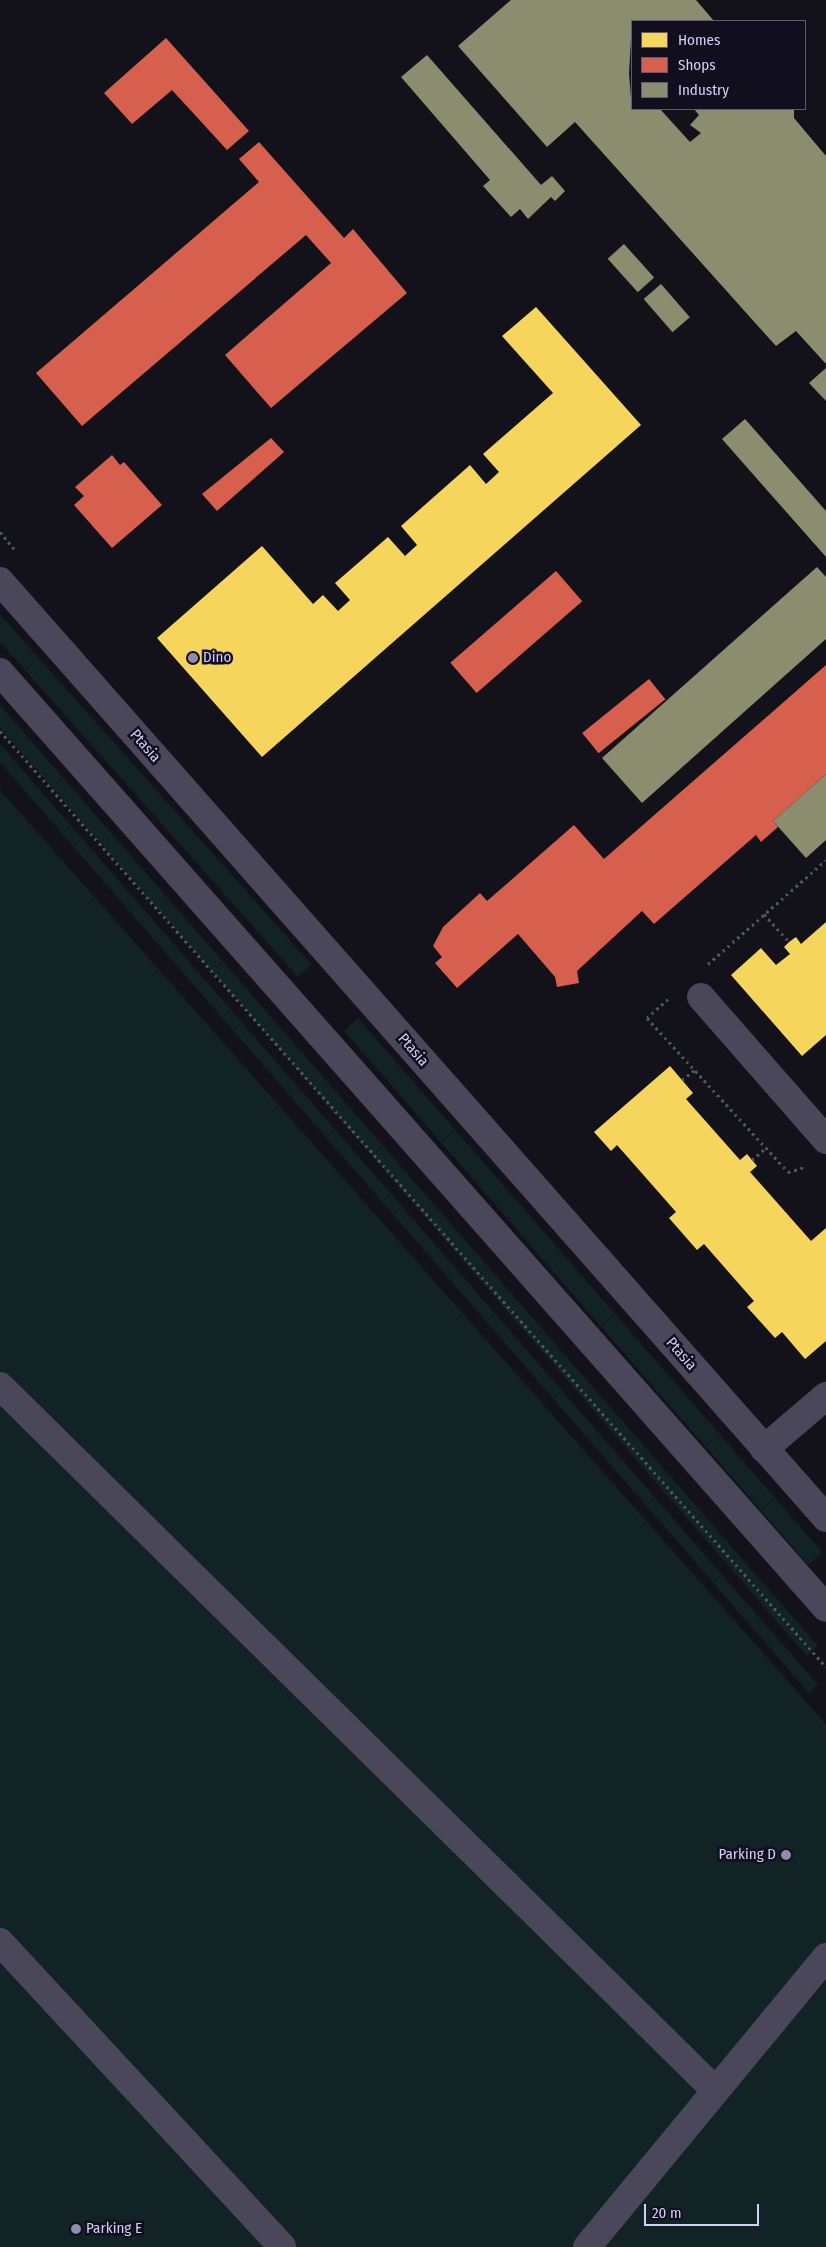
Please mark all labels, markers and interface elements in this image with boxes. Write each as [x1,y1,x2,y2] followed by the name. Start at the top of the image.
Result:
[631,20,806,110] legend
[678,31,720,49] text: Homes
[678,56,716,74] text: Shops
[678,81,729,99] text: Industry
[203,649,231,667] place label: Dino
[187,652,199,664] marker: Dino
[126,726,164,766] street label: Ptasia
[394,1030,432,1070] street label: Ptasia
[662,1334,700,1374] street label: Ptasia
[718,1846,776,1864] place label: Parking D
[780,1849,792,1861] marker: Parking D
[646,2194,761,2226] scale bar
[652,2204,682,2222] text: 20 m
[86,2220,142,2238] place label: Parking E
[70,2223,82,2235] marker: Parking E

